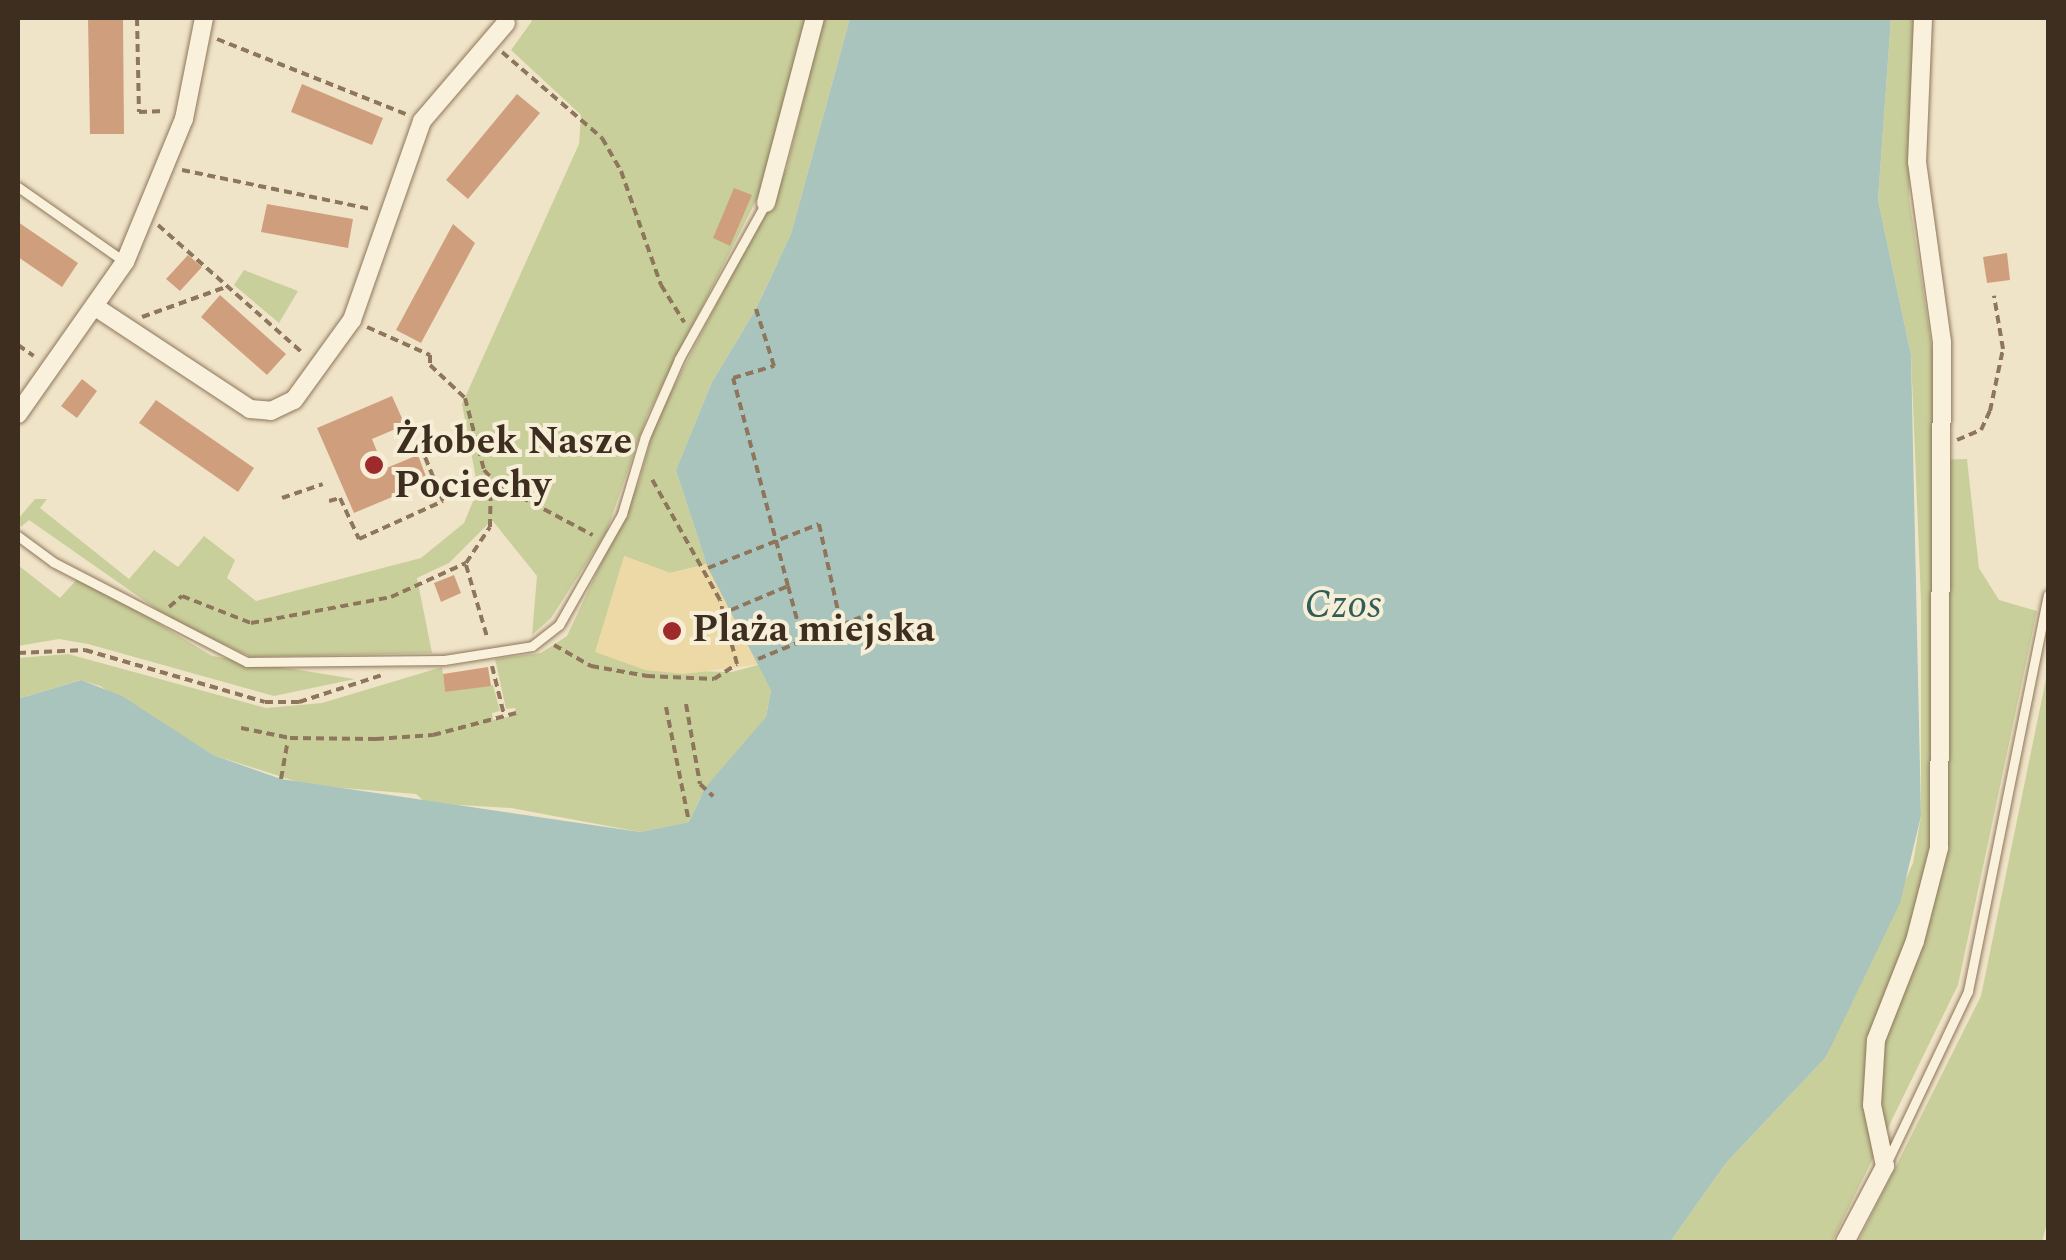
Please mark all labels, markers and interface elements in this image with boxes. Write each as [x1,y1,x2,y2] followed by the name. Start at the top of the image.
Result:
[394,420,632,509] place label: Żłobek Nasze Pociechy
[363,454,385,476] marker: Żłobek Nasze Pociechy
[1305,582,1381,630] water label: Czos
[692,608,935,654] place label: Plaża miejska
[661,620,683,642] marker: Plaża miejska

